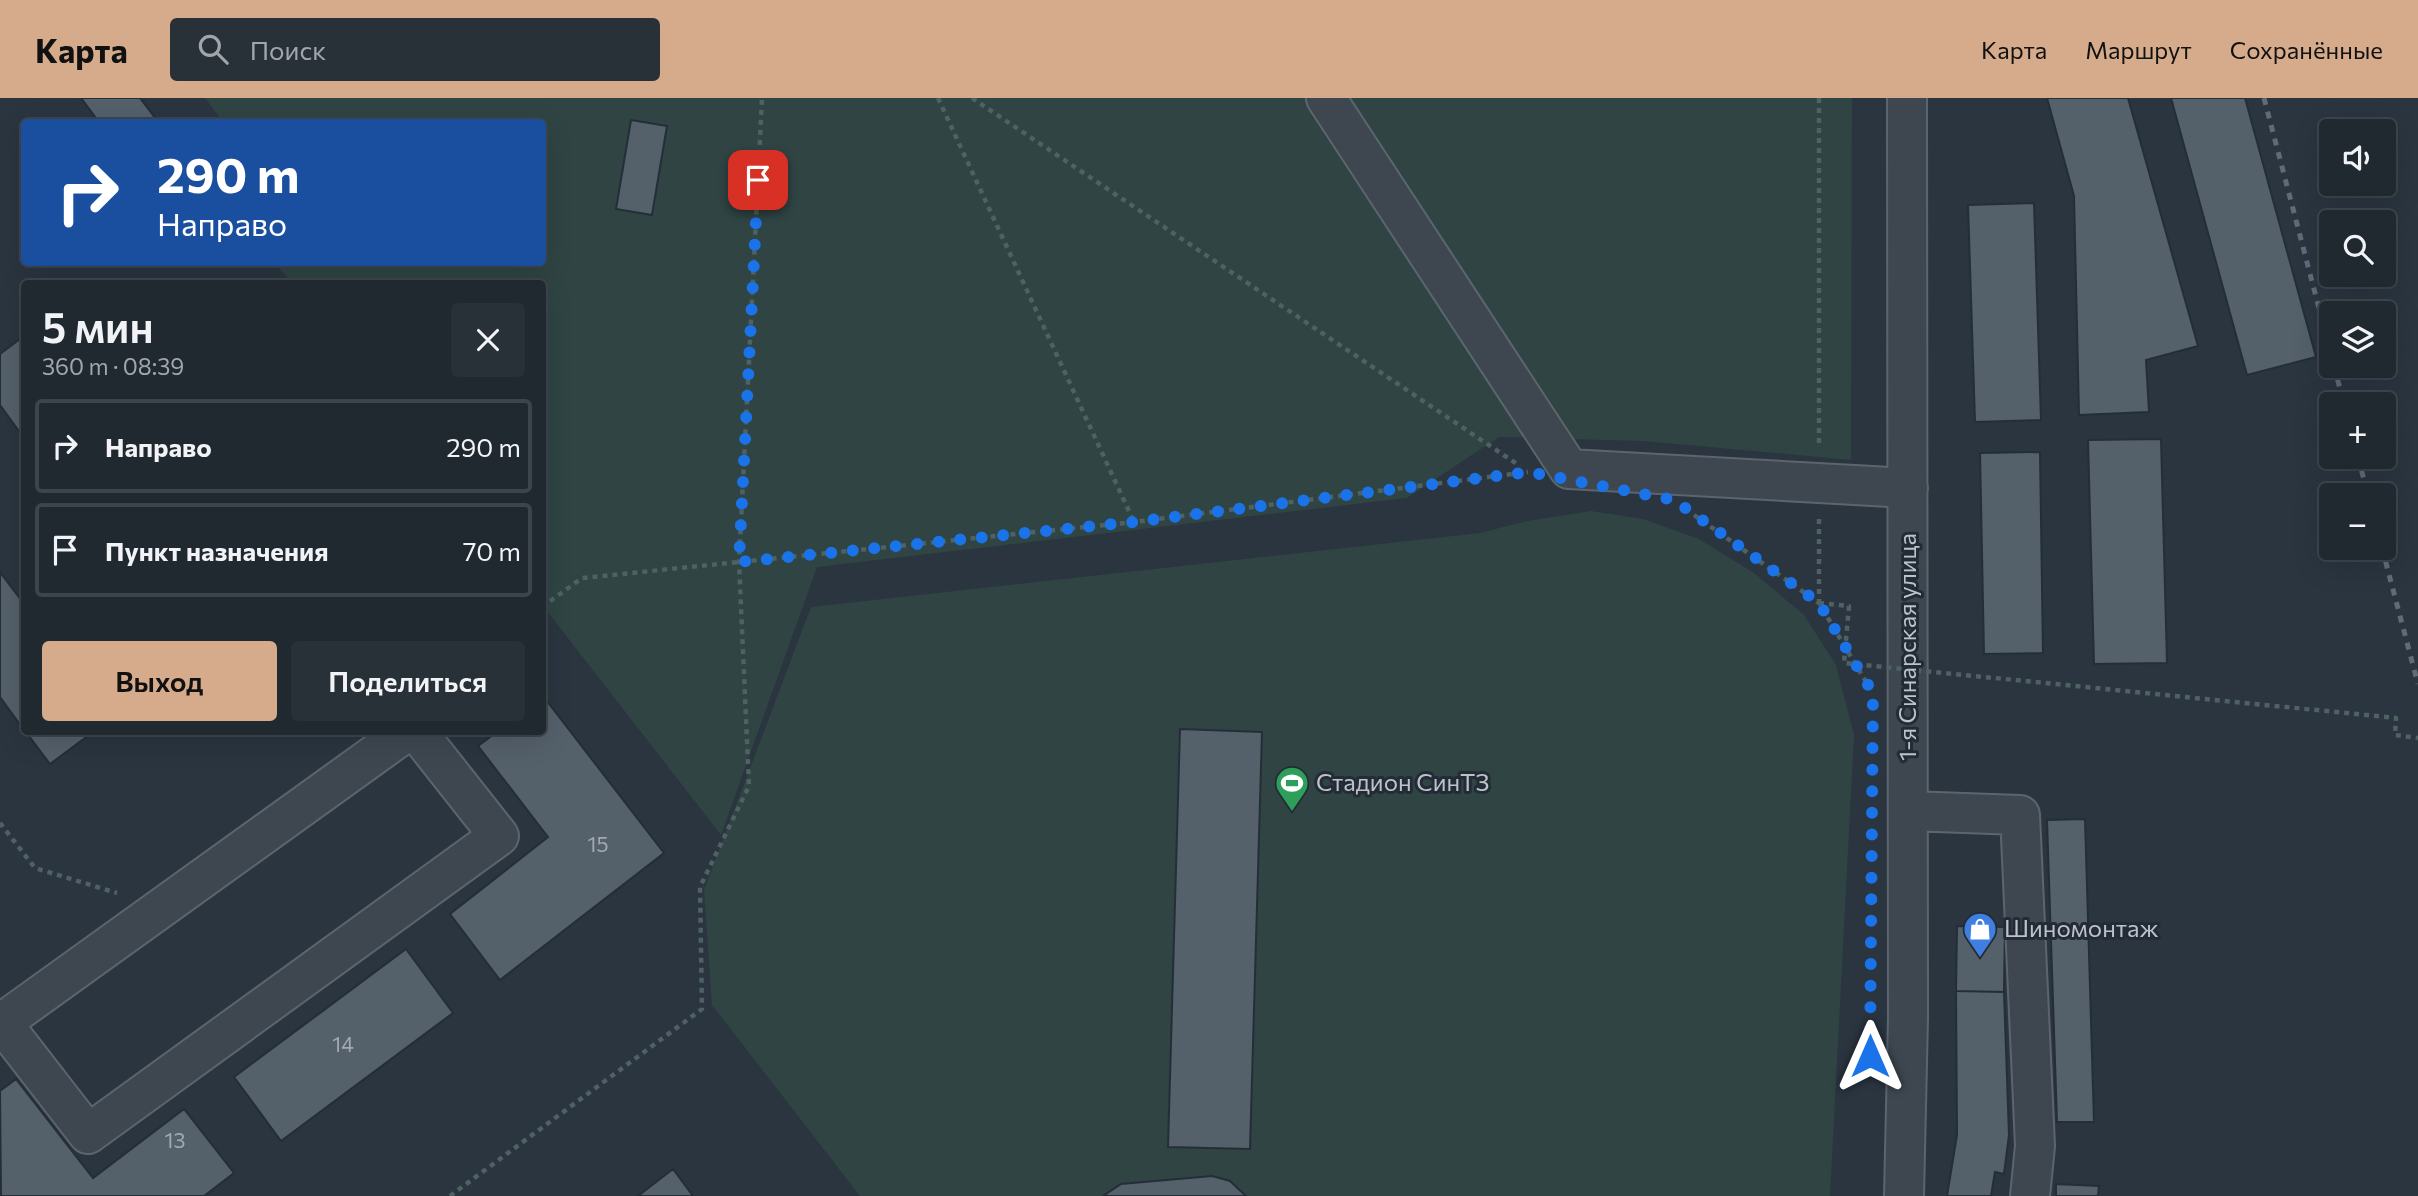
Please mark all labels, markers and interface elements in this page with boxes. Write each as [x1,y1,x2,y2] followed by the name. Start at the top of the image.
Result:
[170,18,660,81] search box
[35,29,128,70] text: Карта
[194,30,232,68] icon: search
[250,34,326,65] text: Поиск
[1981,35,2047,64] text: Карта
[2085,35,2192,64] text: Маршрут
[2230,35,2383,64] text: Сохранённые
[2319,119,2396,560] map controls
[2319,119,2396,196] button: sound
[157,143,299,203] text: 290 m
[42,147,133,238] icon: right
[728,150,788,210] pin
[739,161,777,199] icon: arrive
[157,203,287,243] text: Направо
[2319,210,2396,287] button: search
[42,300,154,352] text: 5 мин
[2319,301,2396,378] button: layers
[451,303,525,377] button: close
[42,352,184,380] text: 360 m · 08:39
[2319,392,2396,469] button: +
[46,427,84,465] icon: right
[105,431,212,462] text: Направо
[446,431,521,462] text: 290 m
[2319,483,2396,560] button: −
[46,531,84,569] icon: arrive
[1892,533,1921,761] street label: 1-я Синарская улица
[105,535,329,566] text: Пункт назначения
[463,535,521,566] text: 70 m
[42,641,277,721] button: Выход
[291,641,525,721] button: Поделиться
[1273,764,1311,813] sports icon: Стадион СинТЗ
[1316,767,1489,796] place label: Стадион СинТЗ
[587,831,609,856] house number: 15
[1961,910,1999,959] shop icon: Шиномонтаж
[2004,913,2159,942] place label: Шиномонтаж
[1833,1019,1907,1093] position arrow
[332,1031,354,1056] house number: 14
[165,1127,185,1152] house number: 13

